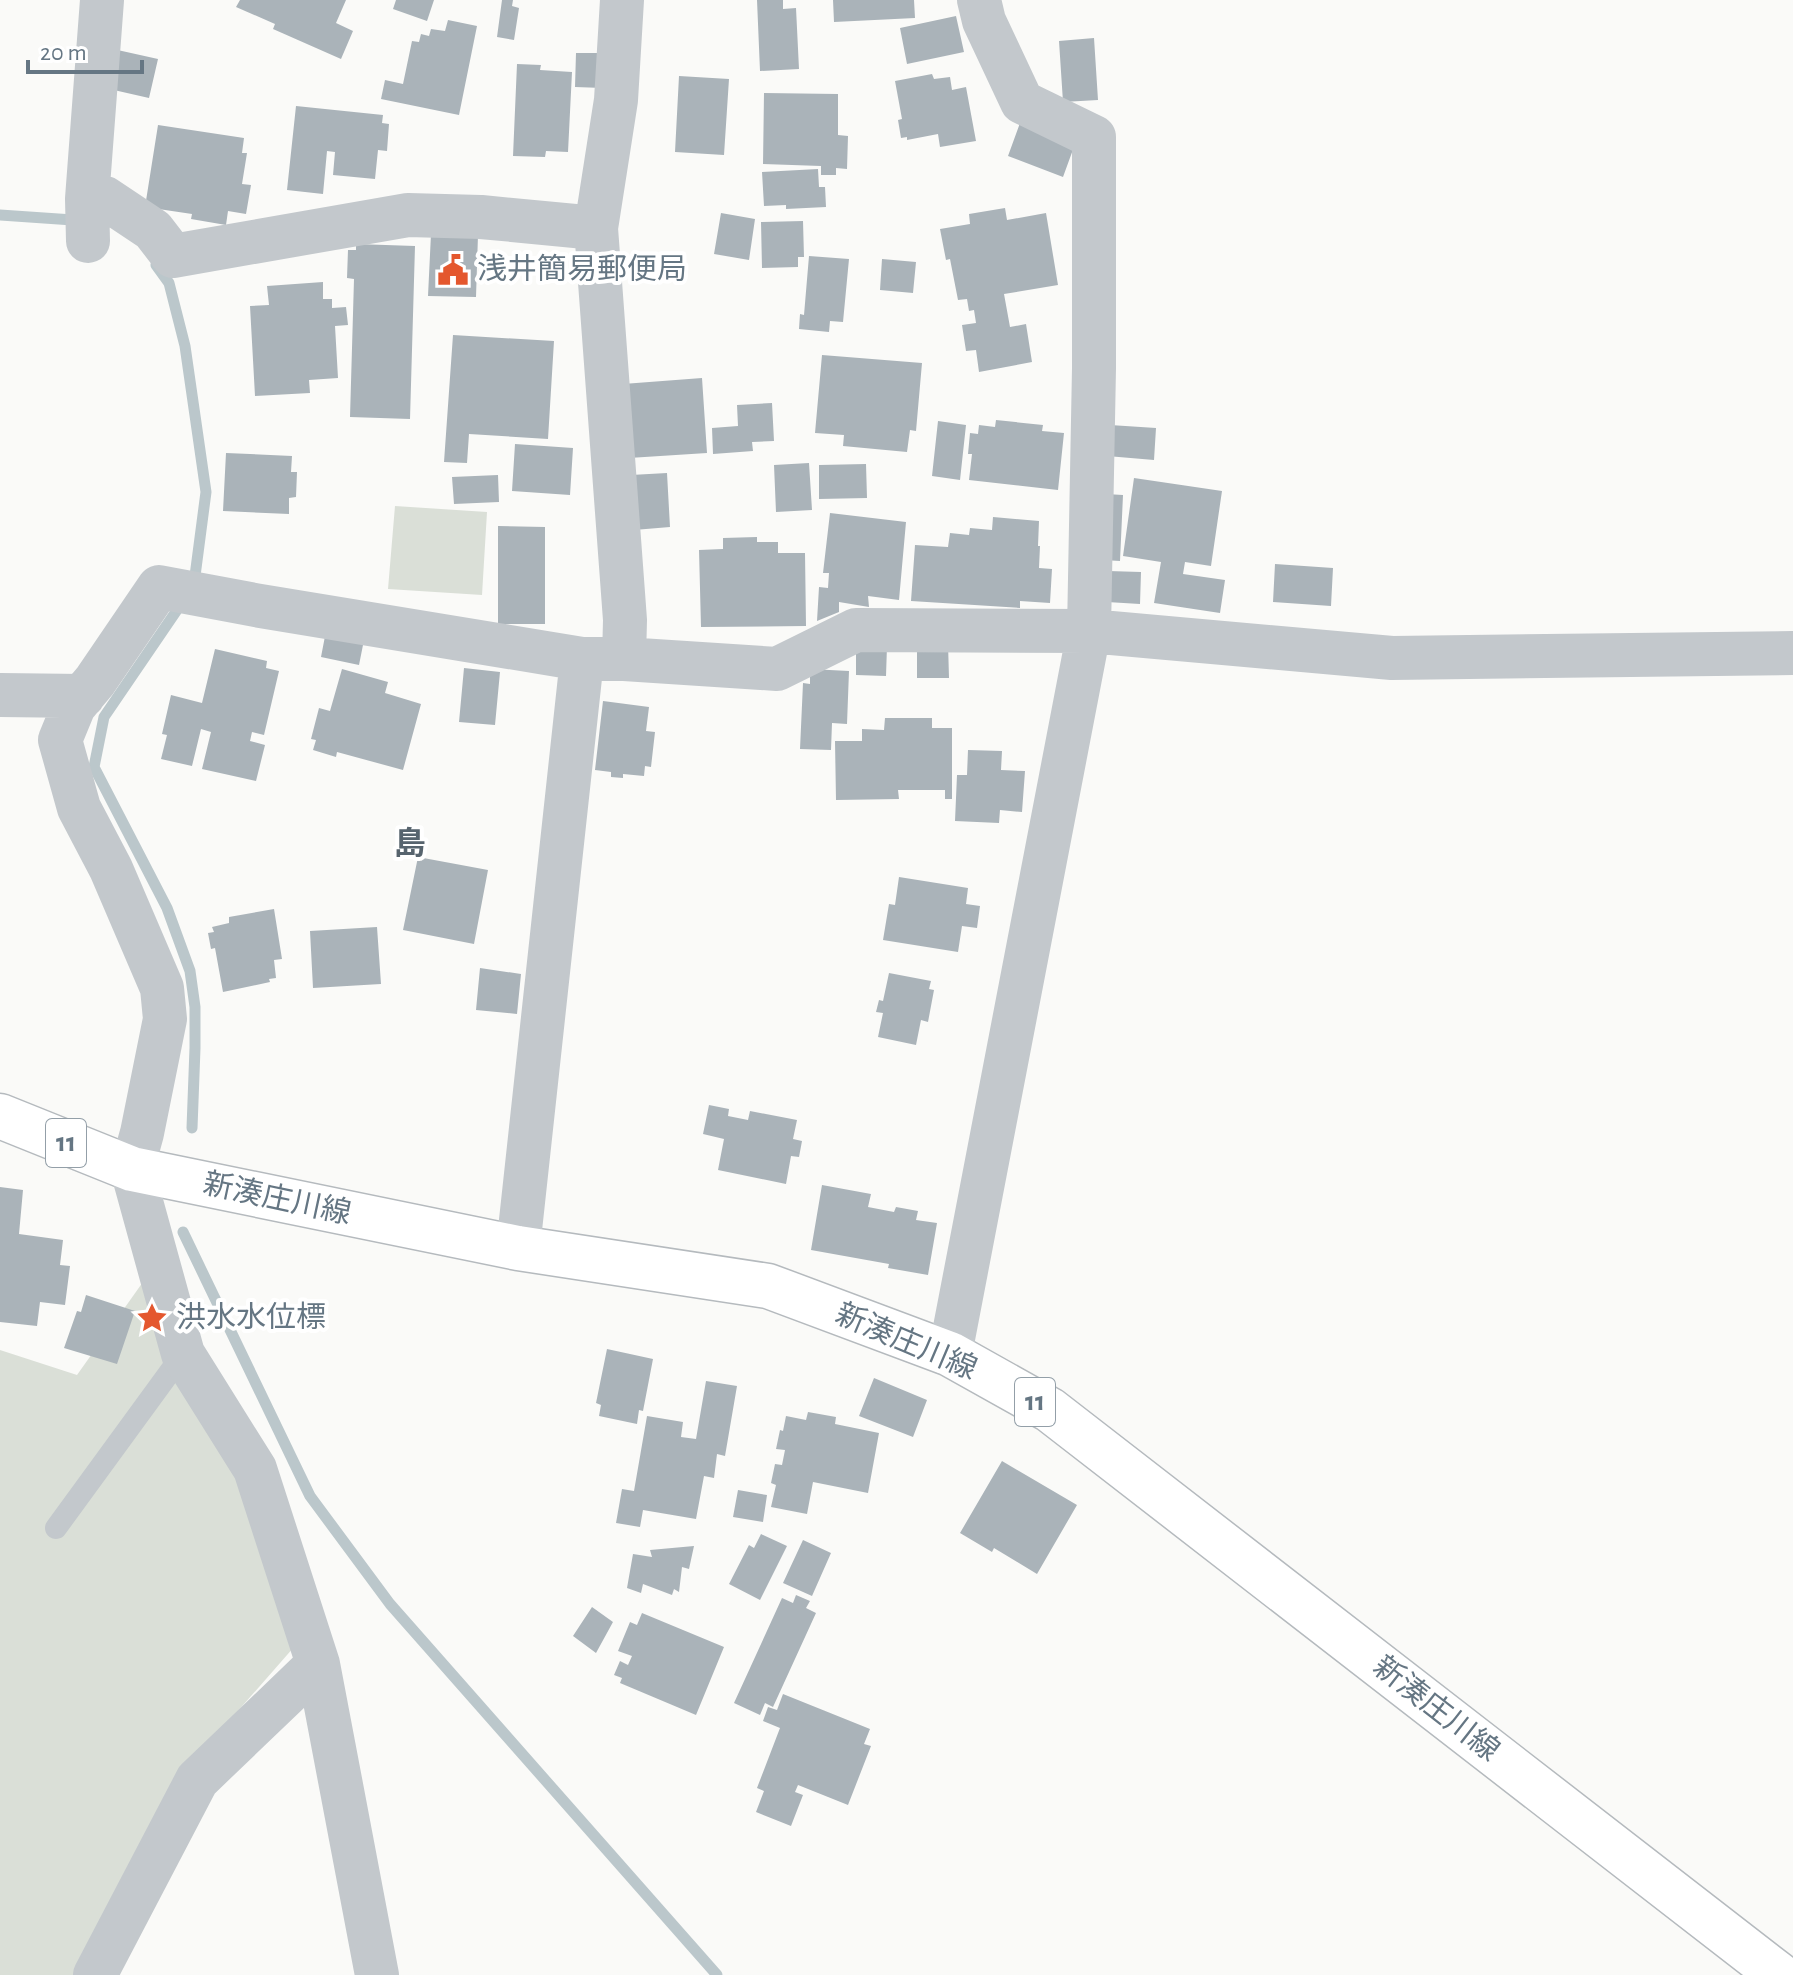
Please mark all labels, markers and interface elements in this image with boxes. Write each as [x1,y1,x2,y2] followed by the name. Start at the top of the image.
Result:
[28,24,142,74] scale bar
[40,41,87,65] text: 20 m
[436,253,470,287] public building icon: 浅井簡易郵便局
[477,253,687,285] place label: 浅井簡易郵便局
[394,826,426,860] district label: 島
[46,1119,86,1167] road number: 11
[201,1167,354,1229] street label: 新湊庄川線
[831,1297,982,1385] street label: 新湊庄川線
[135,1301,169,1335] place icon: 洪水水位標
[176,1301,326,1333] place label: 洪水水位標
[1015,1378,1055,1426] road number: 11
[1368,1649,1506,1767] street label: 新湊庄川線

